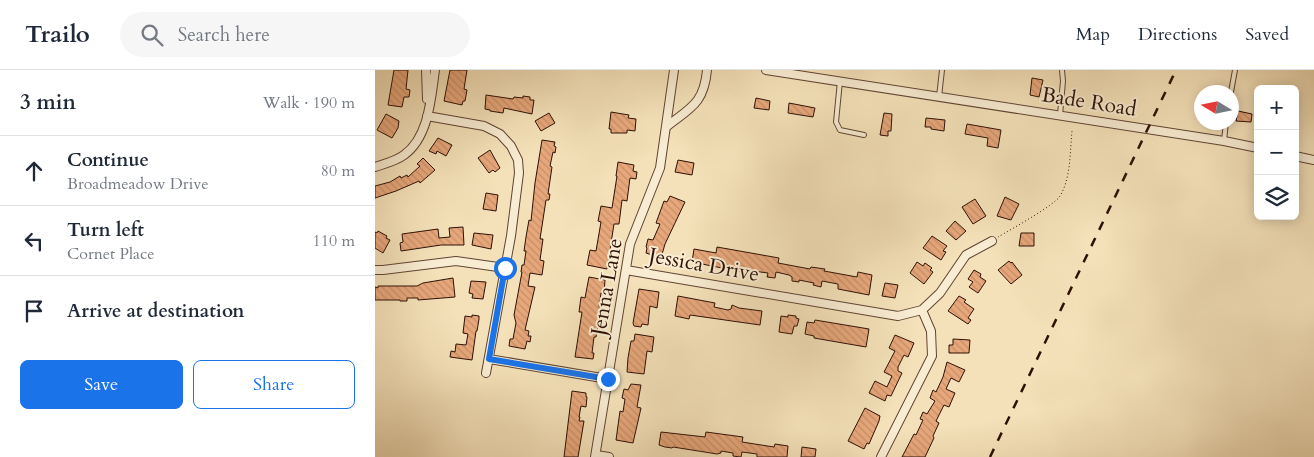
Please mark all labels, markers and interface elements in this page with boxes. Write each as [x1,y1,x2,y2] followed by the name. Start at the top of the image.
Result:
[120,12,470,57] search box
[25,18,90,51] text: Trailo
[138,21,166,49] icon: search
[178,22,270,48] text: Search here
[1076,22,1110,47] text: Map
[1138,22,1217,47] text: Directions
[1245,22,1289,47] text: Saved
[1039,80,1139,124] street label: Bade Road
[1194,85,1239,130] north arrow
[1254,85,1299,220] map controls
[1254,85,1299,130] button: +
[20,88,76,117] text: 3 min
[263,92,355,114] text: Walk · 190 m
[1254,130,1299,175] button: −
[67,147,149,173] text: Continue
[20,157,48,185] icon: ahead
[321,160,355,182] text: 80 m
[67,173,208,195] text: Broadmeadow Drive
[1254,175,1299,220] button: layers
[67,217,144,243] text: Turn left
[20,227,48,255] icon: left
[313,230,355,252] text: 110 m
[584,236,630,341] street label: Jenna Lane
[644,241,762,289] street label: Jessica Drive
[67,243,154,265] text: Cornet Place
[494,257,517,280] route start
[20,297,48,325] icon: arrive
[67,298,244,324] text: Arrive at destination
[20,360,183,409] button: Save
[193,360,355,409] button: Share
[597,368,620,391] route end

